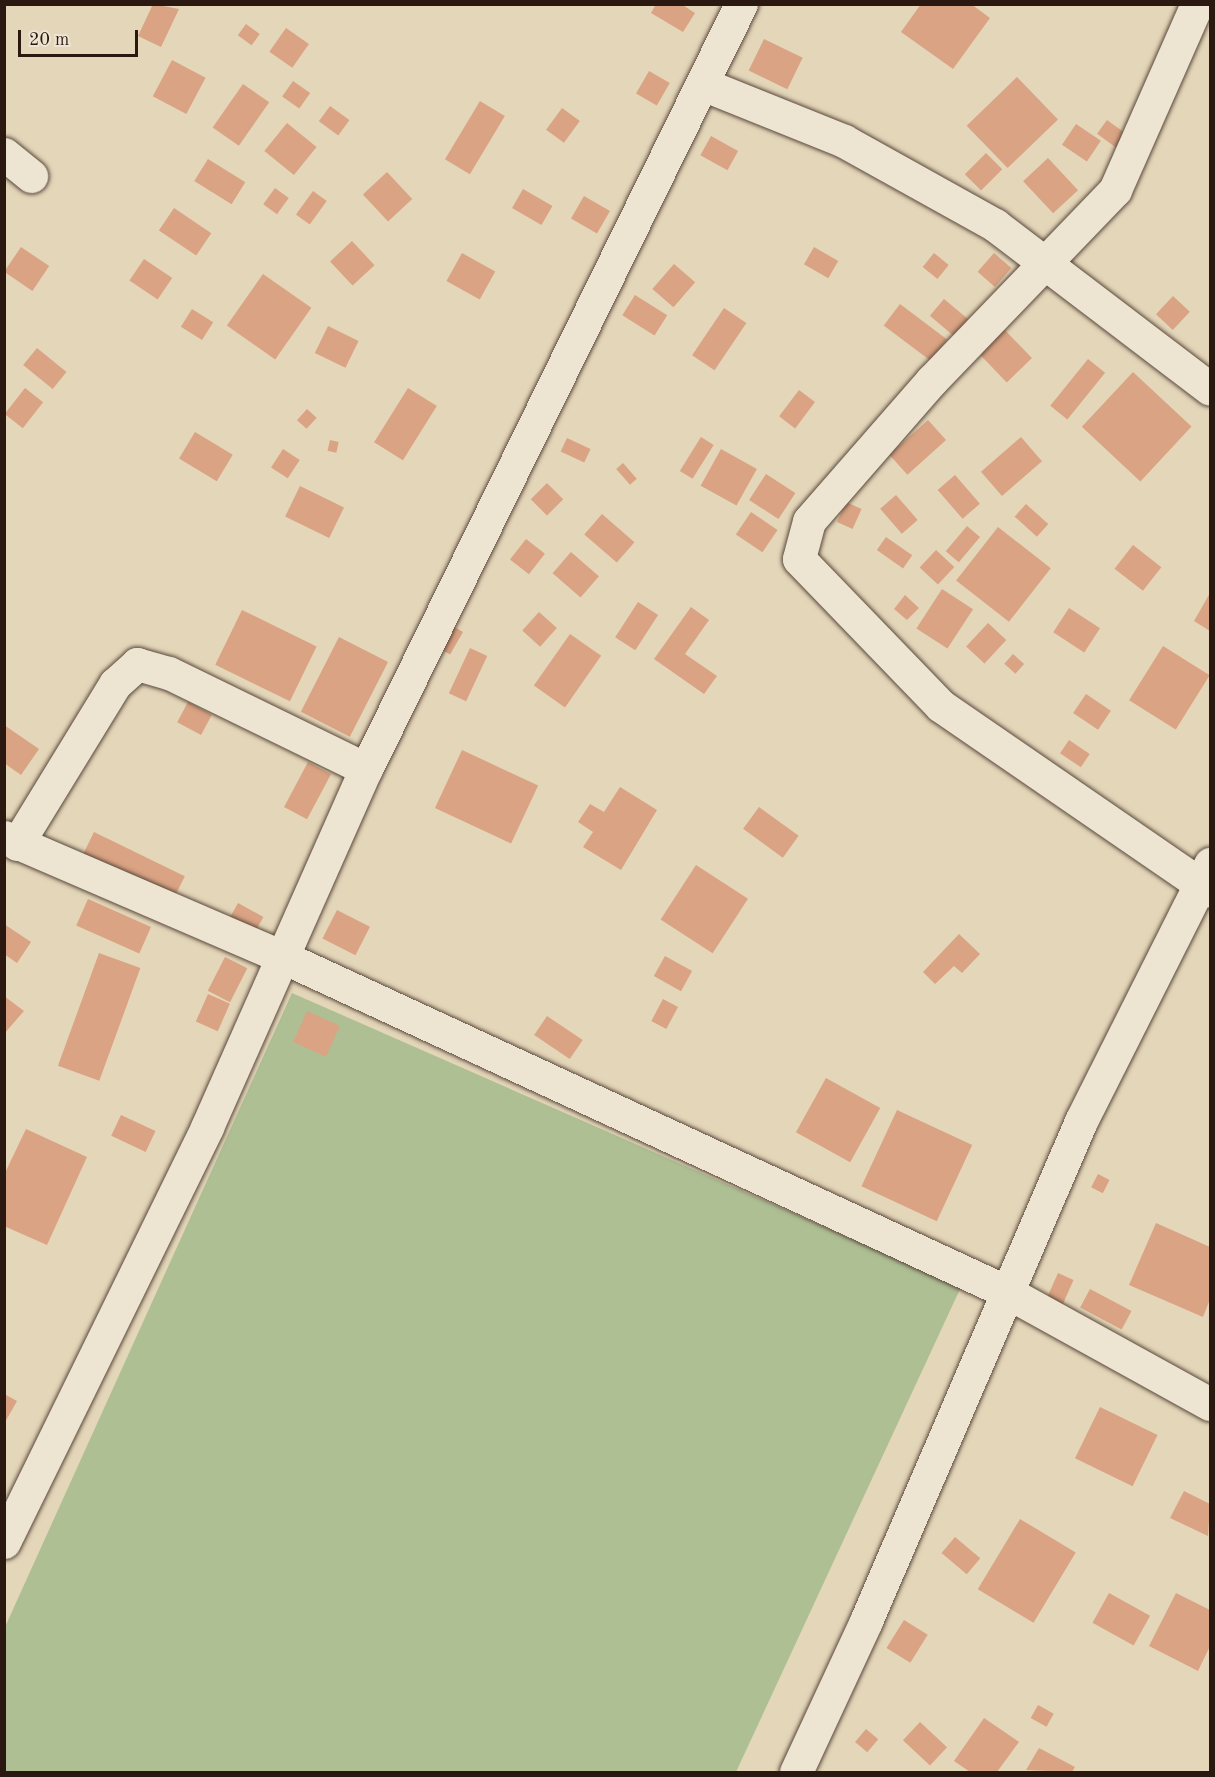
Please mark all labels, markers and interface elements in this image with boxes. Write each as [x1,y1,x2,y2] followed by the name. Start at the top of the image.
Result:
[21,18,141,56] scale bar
[29,31,69,49] text: 20 m

